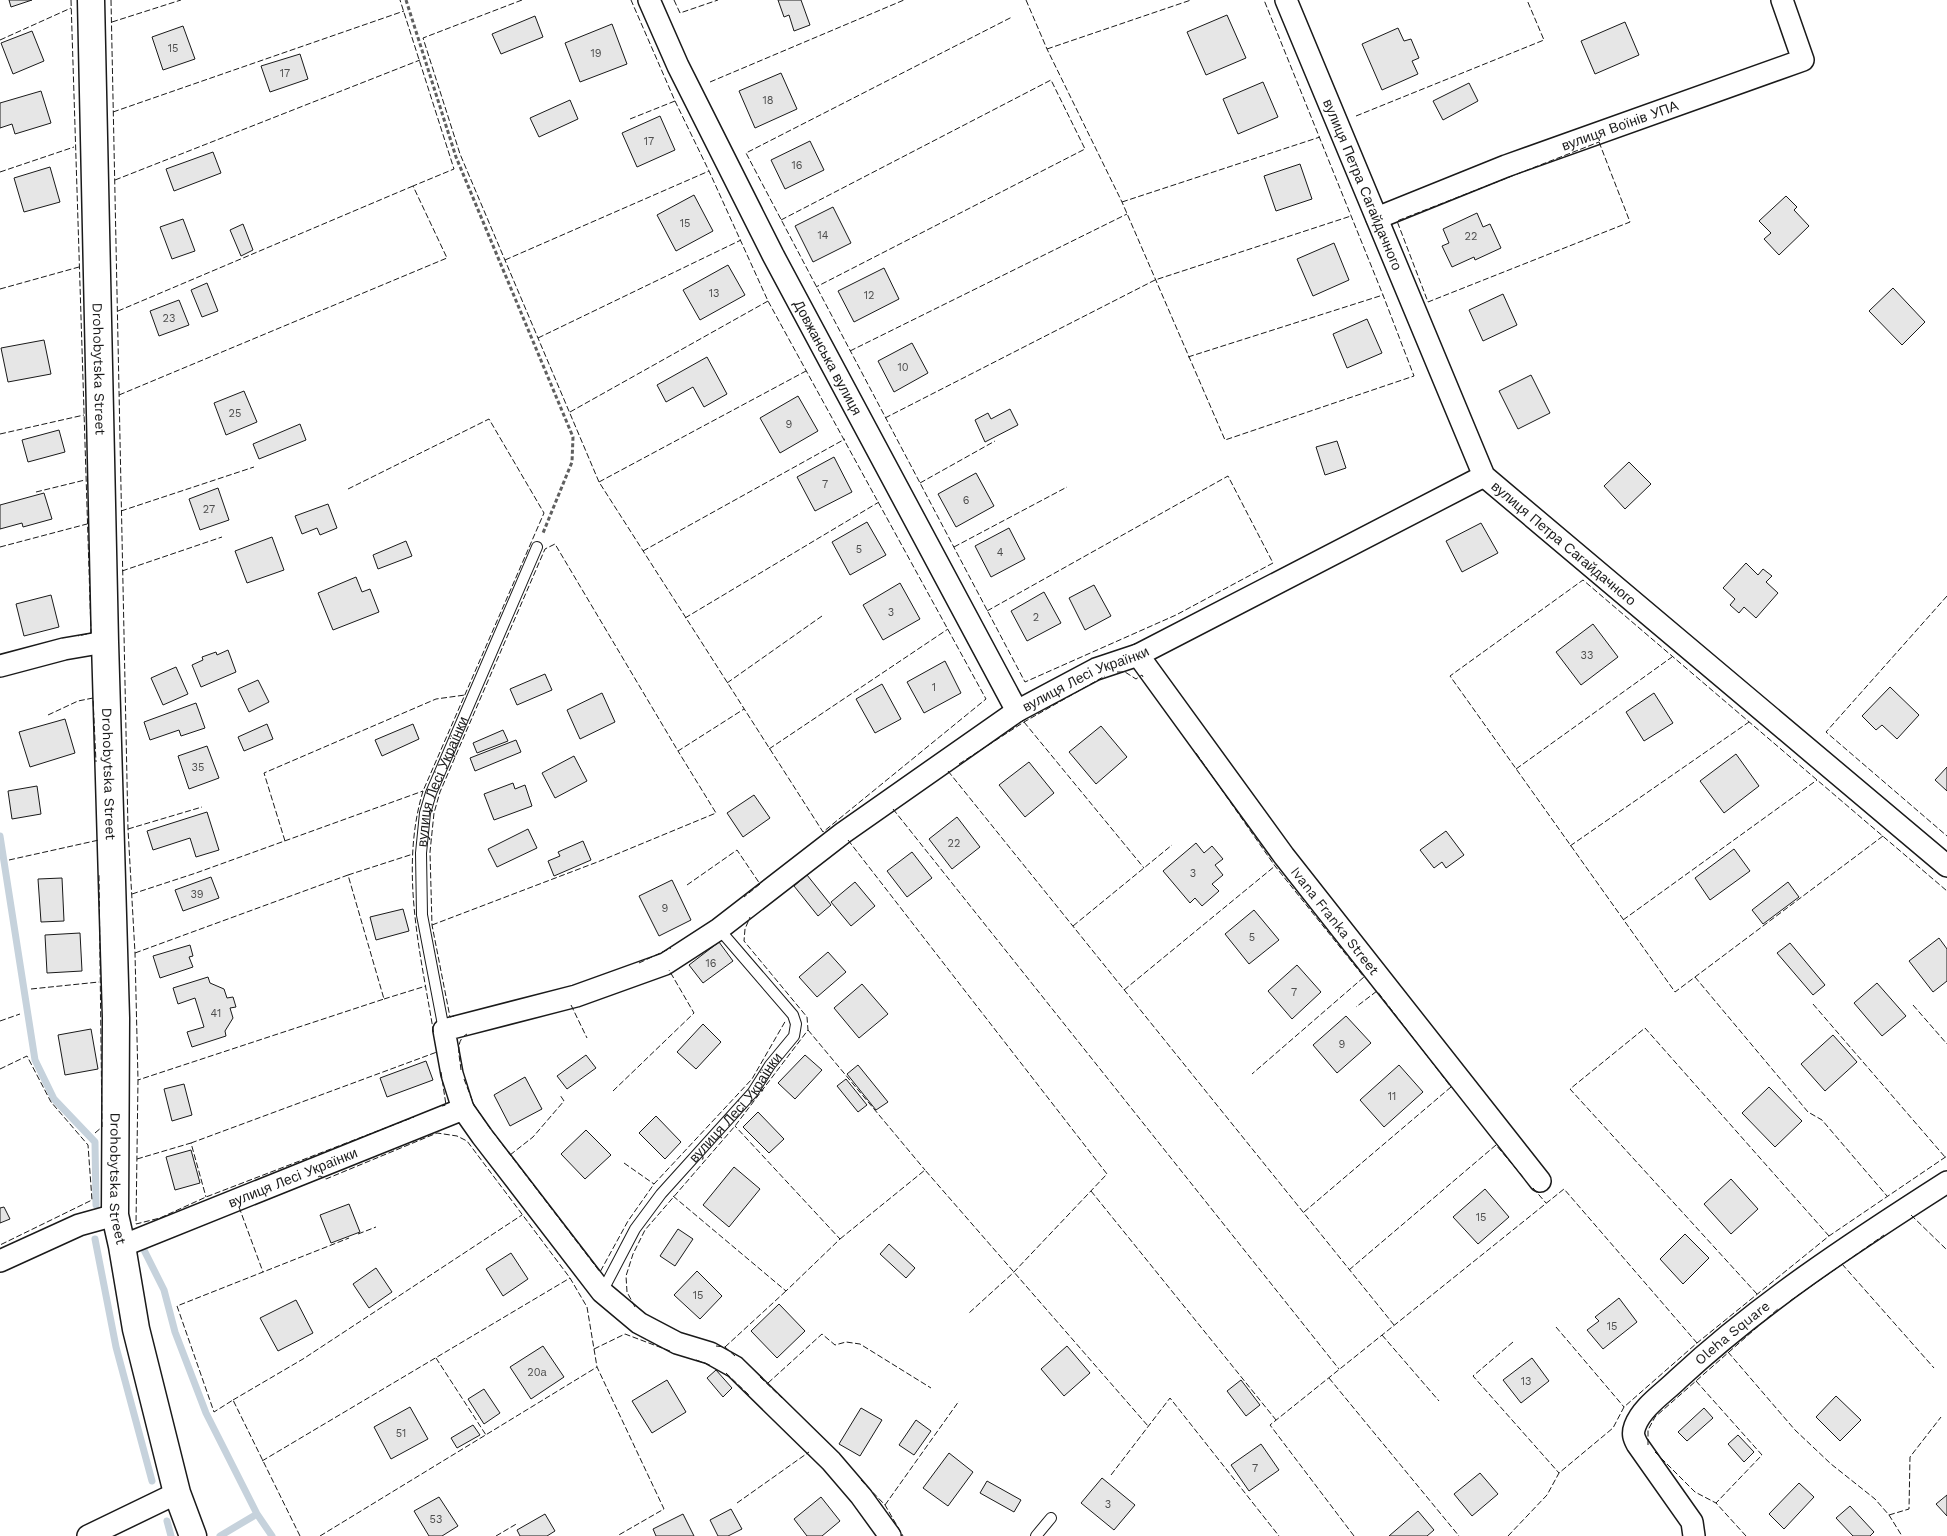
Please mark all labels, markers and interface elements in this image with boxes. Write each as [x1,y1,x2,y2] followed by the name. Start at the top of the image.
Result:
[168,42,178,55] house number: 15
[590,47,602,60] house number: 19
[280,67,290,80] house number: 17
[762,94,774,107] house number: 18
[1320,97,1406,273] street label: вулиця Петра Сагайдачного
[1559,97,1681,154] street label: вулиця Воїнів УПА
[644,135,654,148] house number: 17
[792,159,803,172] house number: 16
[680,217,690,230] house number: 15
[817,229,829,242] house number: 14
[1465,230,1477,243] house number: 22
[709,287,719,300] house number: 13
[864,289,874,302] house number: 12
[791,297,865,418] street label: Довжанська вулиця
[90,303,108,435] street label: Drohobytska Street
[163,312,175,325] house number: 23
[897,361,909,374] house number: 10
[229,407,241,420] house number: 25
[786,418,793,431] house number: 9
[822,478,828,491] house number: 7
[1488,478,1640,609] street label: вулиця Петра Сагайдачного
[963,494,970,507] house number: 6
[203,503,215,516] house number: 27
[856,543,862,556] house number: 5
[997,546,1004,559] house number: 4
[888,606,894,619] house number: 3
[1033,611,1039,624] house number: 2
[1020,643,1152,715] street label: вулиця Лесі Українки
[1581,649,1593,662] house number: 33
[932,681,936,694] house number: 1
[99,707,119,840] street label: Drohobytska Street
[414,714,471,848] street label: вулиця Лесі Українки
[192,761,204,774] house number: 35
[948,837,960,850] house number: 22
[1288,864,1383,978] street label: Ivana Franka Street
[1190,867,1196,880] house number: 3
[190,888,204,901] house number: 39
[662,902,669,915] house number: 9
[1249,931,1255,944] house number: 5
[706,957,717,970] house number: 16
[1291,986,1297,999] house number: 7
[211,1007,221,1020] house number: 41
[1339,1038,1346,1051] house number: 9
[685,1049,785,1166] street label: вулиця Лесі Українки
[1388,1090,1396,1103] house number: 11
[107,1112,129,1246] street label: Drohobytska Street
[226,1144,360,1210] street label: вулиця Лесі Українки
[1476,1211,1486,1224] house number: 15
[693,1289,703,1302] house number: 15
[1692,1298,1773,1368] street label: Oleha Square
[1607,1320,1617,1333] house number: 15
[527,1366,548,1379] house number: 20а
[1521,1375,1531,1388] house number: 13
[396,1427,406,1440] house number: 51
[1252,1462,1258,1475] house number: 7
[1105,1498,1111,1511] house number: 3
[430,1513,442,1526] house number: 53

